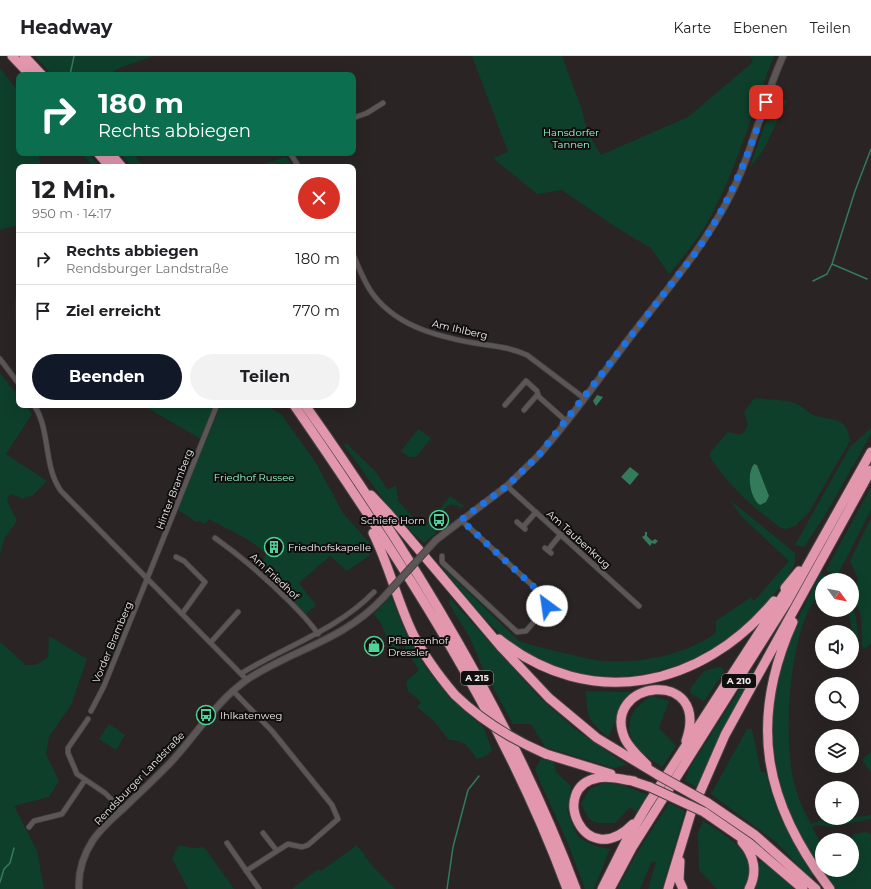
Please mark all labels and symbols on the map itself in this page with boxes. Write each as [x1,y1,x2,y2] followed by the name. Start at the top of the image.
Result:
[749,85,783,119] pin
[543,126,599,151] park label: Hansdorfer Tannen
[431,317,489,342] street label: Am Ihlberg
[153,447,196,531] street label: Hinter Bramberg
[214,471,294,484] park label: Friedhof Russee
[544,507,613,571] street label: Am Taubenkrug
[428,509,450,531] bus stop icon: Schiefe Horn
[361,514,425,527] place label: Schiefe Horn
[263,536,285,558] building icon: Friedhofskapelle
[288,541,371,554] place label: Friedhofskapelle
[247,550,302,603] street label: Am Friedhof
[815,573,859,617] north arrow
[526,585,568,627] position arrow
[89,599,135,685] street label: Vorder Bramberg
[388,634,449,659] place label: Pflanzenhof Dressler
[363,635,385,657] shop icon: Pflanzenhof Dressler
[461,671,493,685] road number: A 215
[722,674,756,688] road number: A 210
[195,704,217,726] bus stop icon: Ihlkatenweg
[220,709,282,722] place label: Ihlkatenweg
[91,729,187,828] street label: Rendsburger Landstraße

